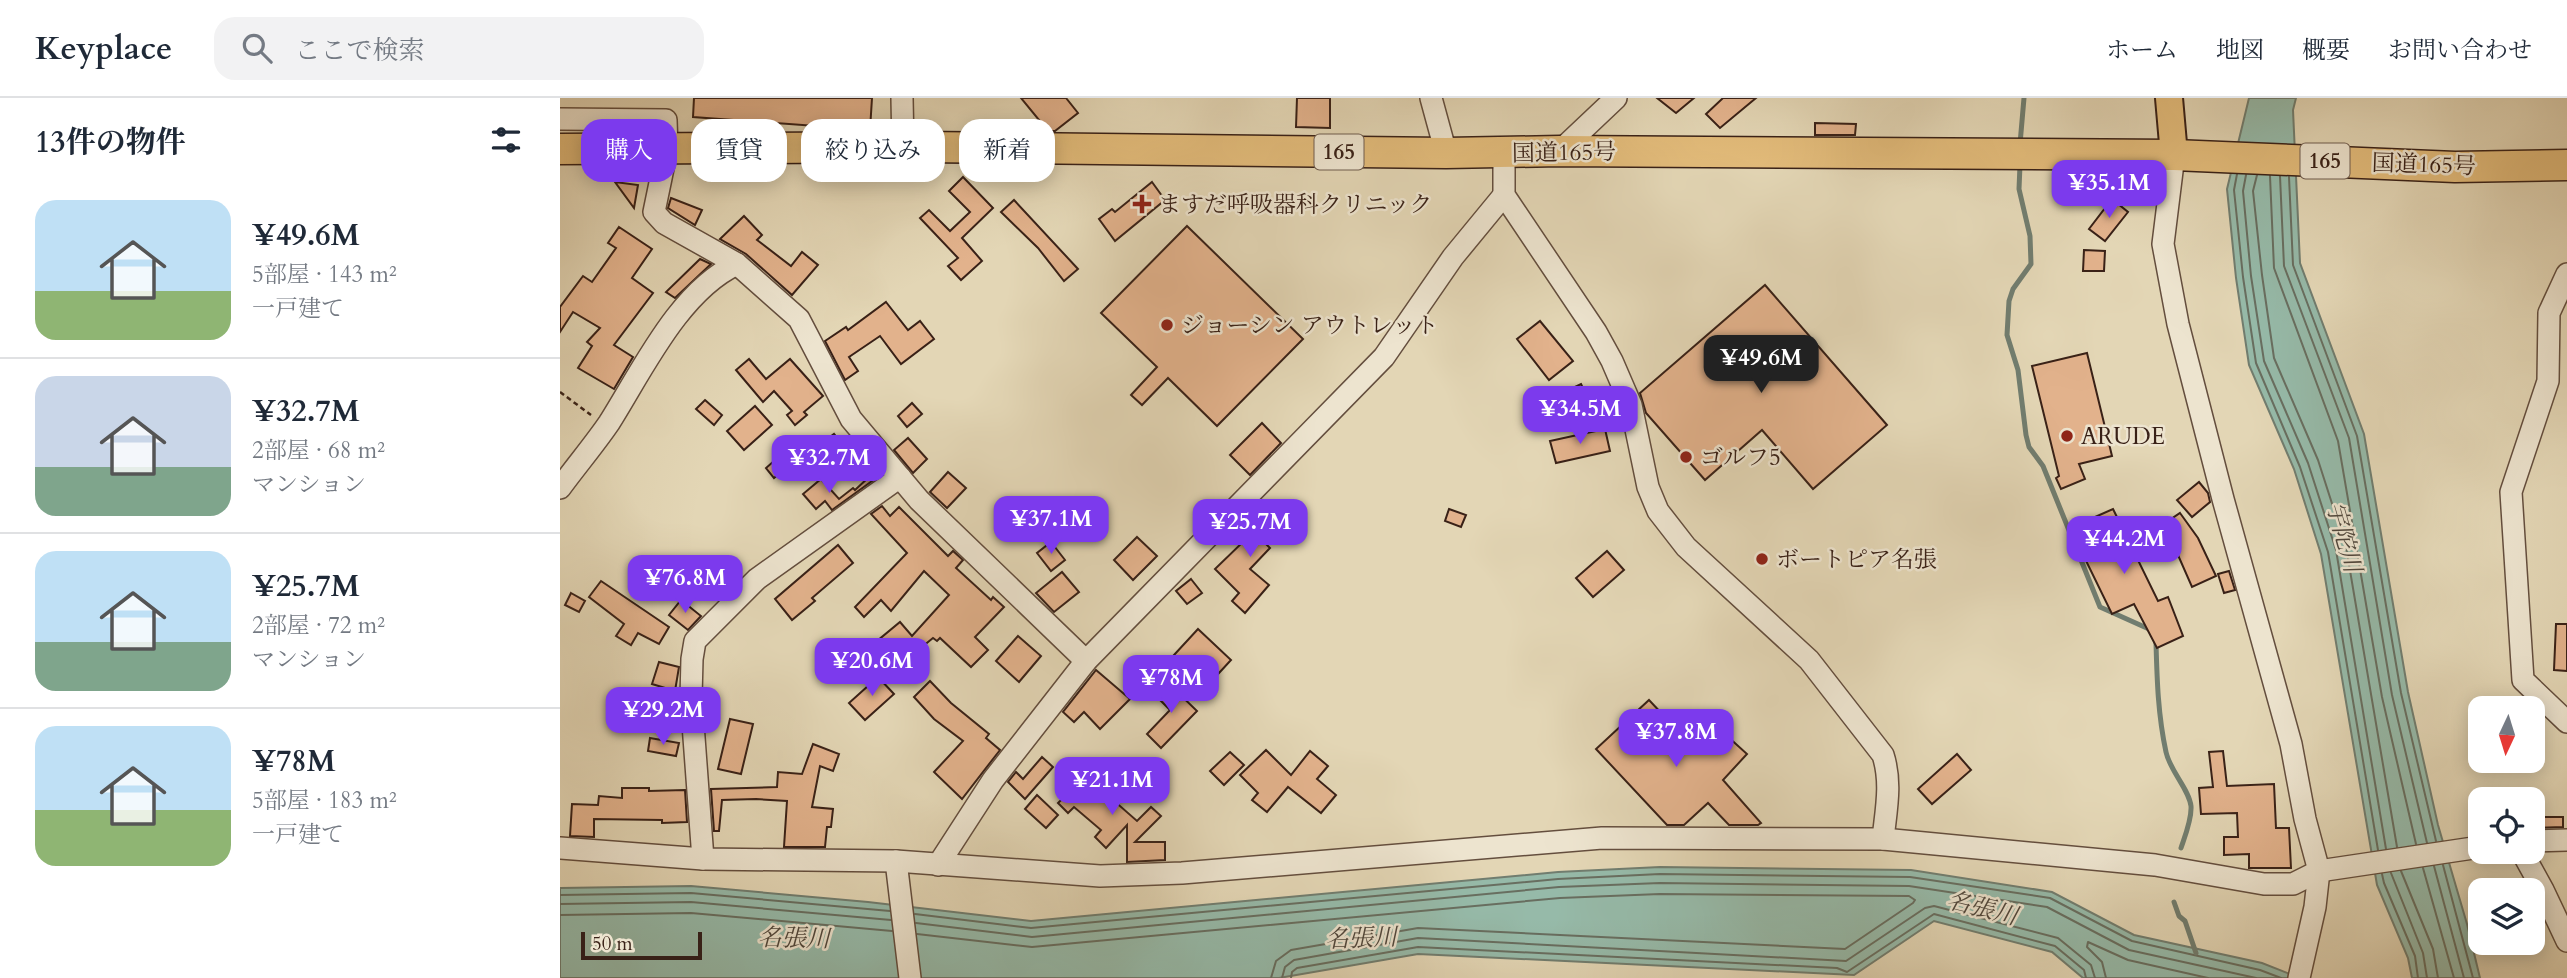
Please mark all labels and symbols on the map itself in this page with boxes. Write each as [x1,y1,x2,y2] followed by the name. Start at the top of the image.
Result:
[1314,134,1364,170] road number: 165
[1512,136,1616,169] street label: 国道165号
[2300,144,2350,178] road number: 165
[2371,147,2477,182] street label: 国道165号
[2052,160,2166,220] pin: ¥35.1M
[1158,189,1433,220] place label: ますだ呼吸器科クリニック
[1132,194,1152,214] marker: ますだ呼吸器科クリニック
[1181,310,1438,341] place label: ジョーシン アウトレット
[1159,317,1175,333] marker: ジョーシン アウトレット
[1704,336,1818,395] pin: ¥49.6M
[1523,386,1637,446] pin: ¥34.5M
[2081,421,2165,452] place label: ARUDE
[2059,428,2075,444] marker: ARUDE
[772,436,886,495] pin: ¥32.7M
[1700,442,1781,473] place label: ゴルフ5
[1678,449,1694,465] marker: ゴルフ5
[994,496,1108,556] pin: ¥37.1M
[2318,498,2370,579] water label: 宇陀川
[1193,500,1307,559] pin: ¥25.7M
[2067,517,2181,576] pin: ¥44.2M
[1776,544,1937,575] place label: ボートピア名張
[1754,551,1770,567] marker: ボートピア名張
[628,556,742,615] pin: ¥76.8M
[815,638,929,698] pin: ¥20.6M
[1130,656,1212,715] pin: ¥78M
[606,688,720,747] pin: ¥29.2M
[2468,696,2544,774] north arrow
[1619,710,1733,769] pin: ¥37.8M
[1055,758,1169,817] pin: ¥21.1M
[1943,884,2024,934] water label: 名張川
[758,921,833,956] water label: 名張川
[1324,921,1401,956] water label: 名張川
[581,929,702,961] scale bar

